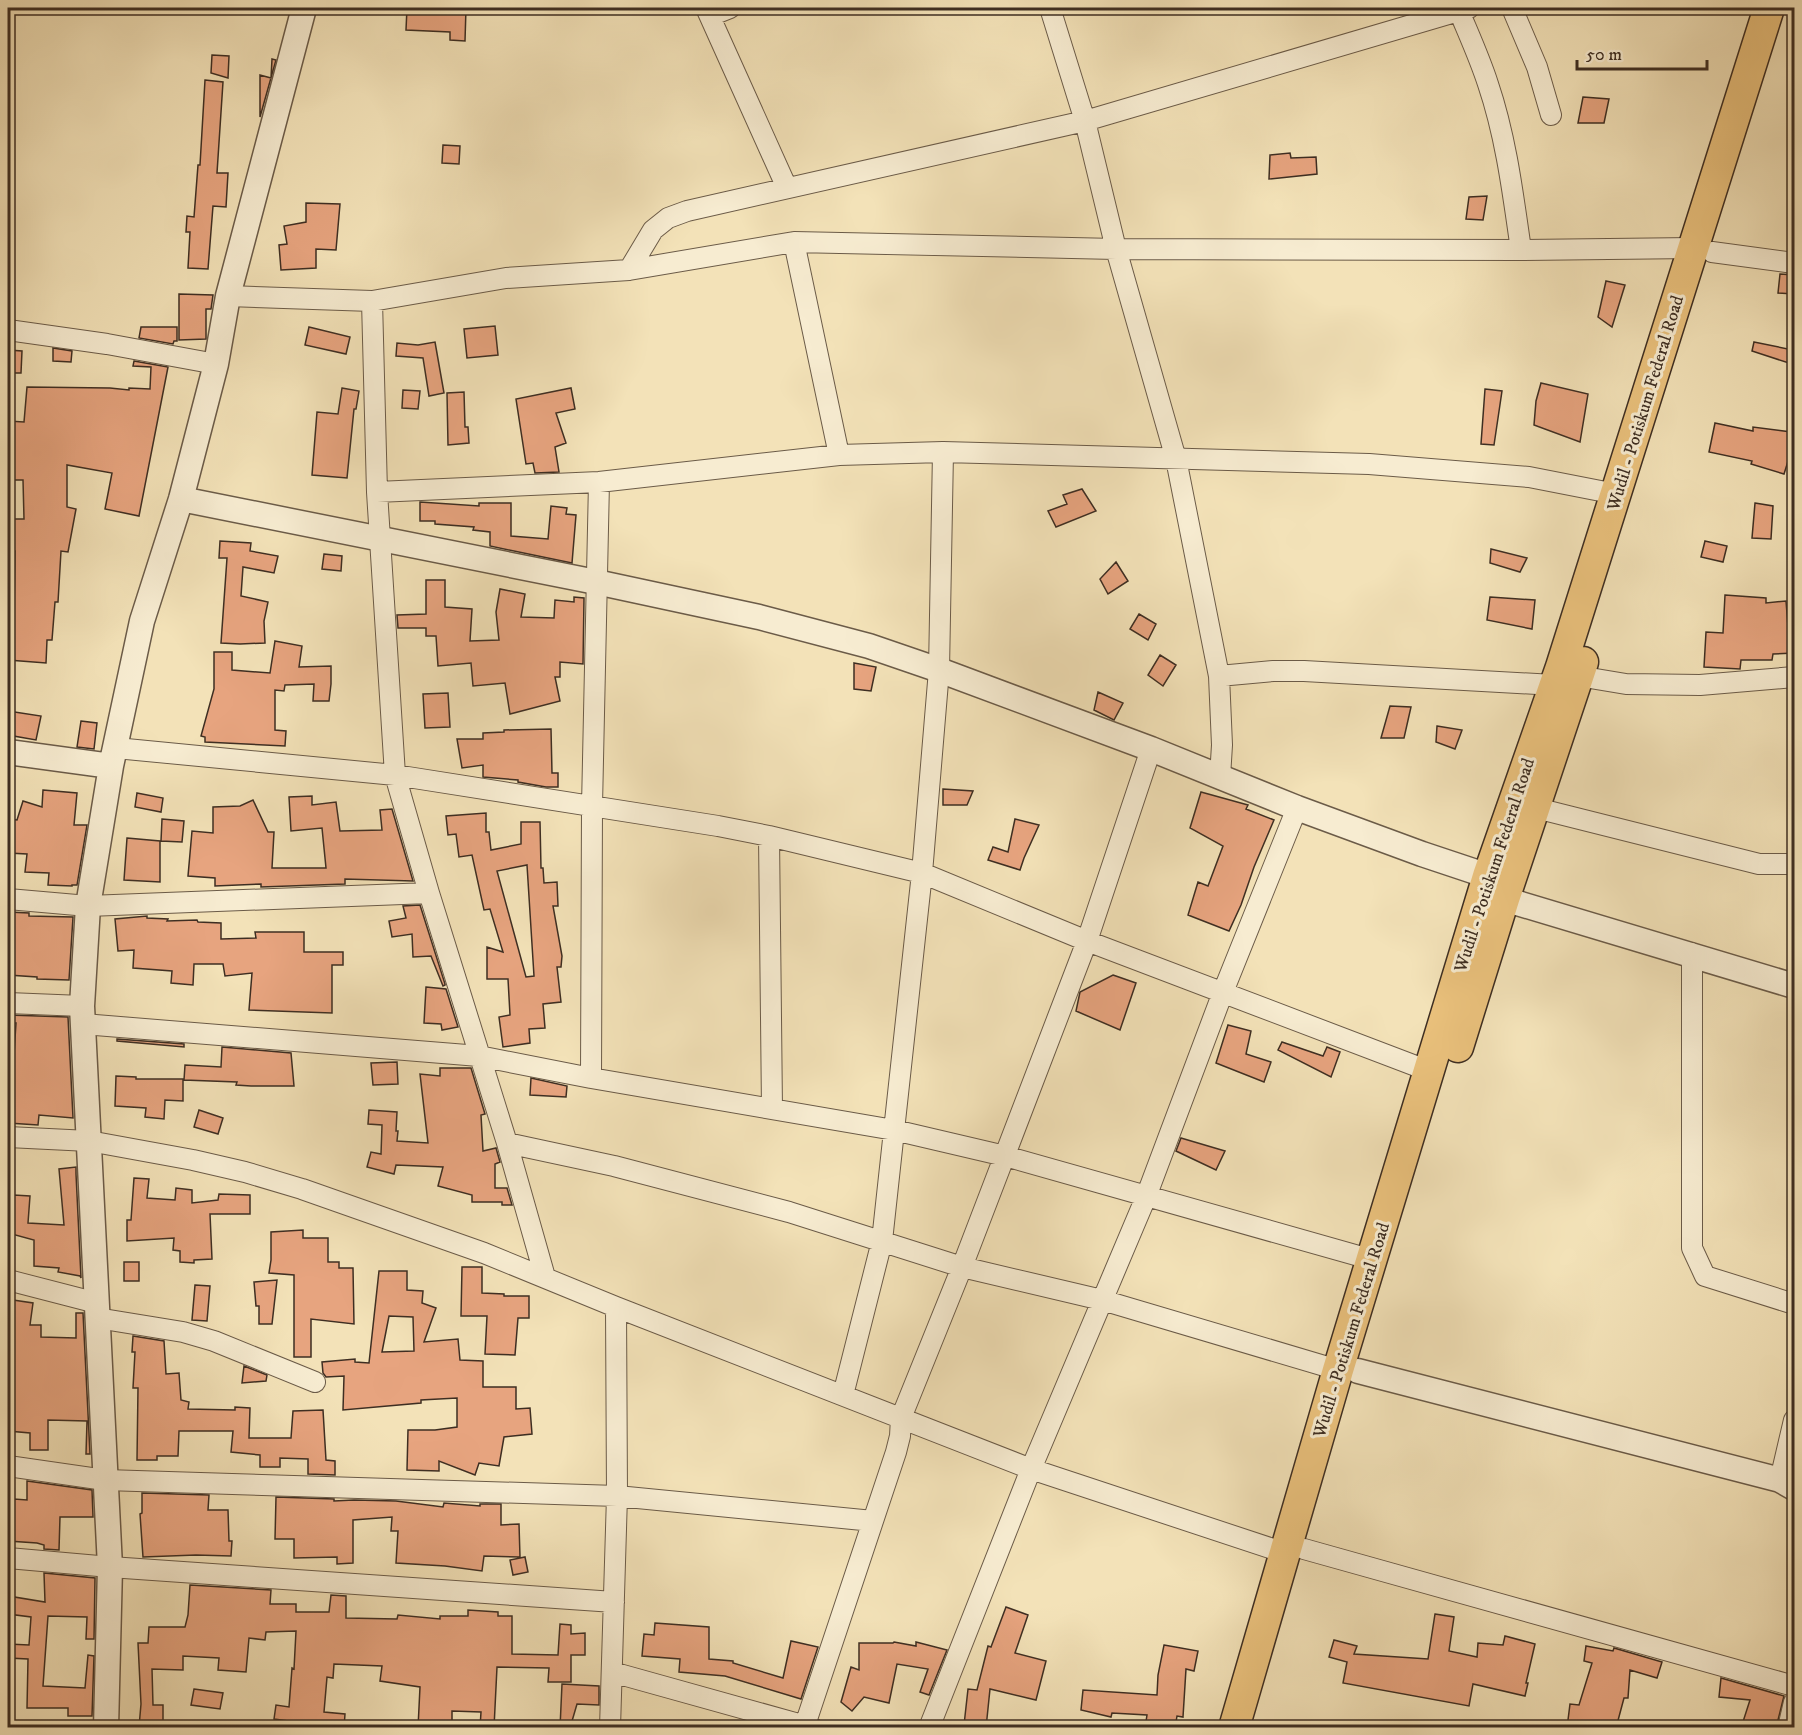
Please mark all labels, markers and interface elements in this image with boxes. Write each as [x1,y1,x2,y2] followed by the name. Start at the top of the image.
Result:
[1577,33,1708,71] scale bar
[1586,44,1622,66] text: 50 m
[1602,293,1689,515] street label: Wudil - Potiskum Federal Road
[1450,755,1540,976] street label: Wudil - Potiskum Federal Road
[1308,1220,1395,1442] street label: Wudil - Potiskum Federal Road

